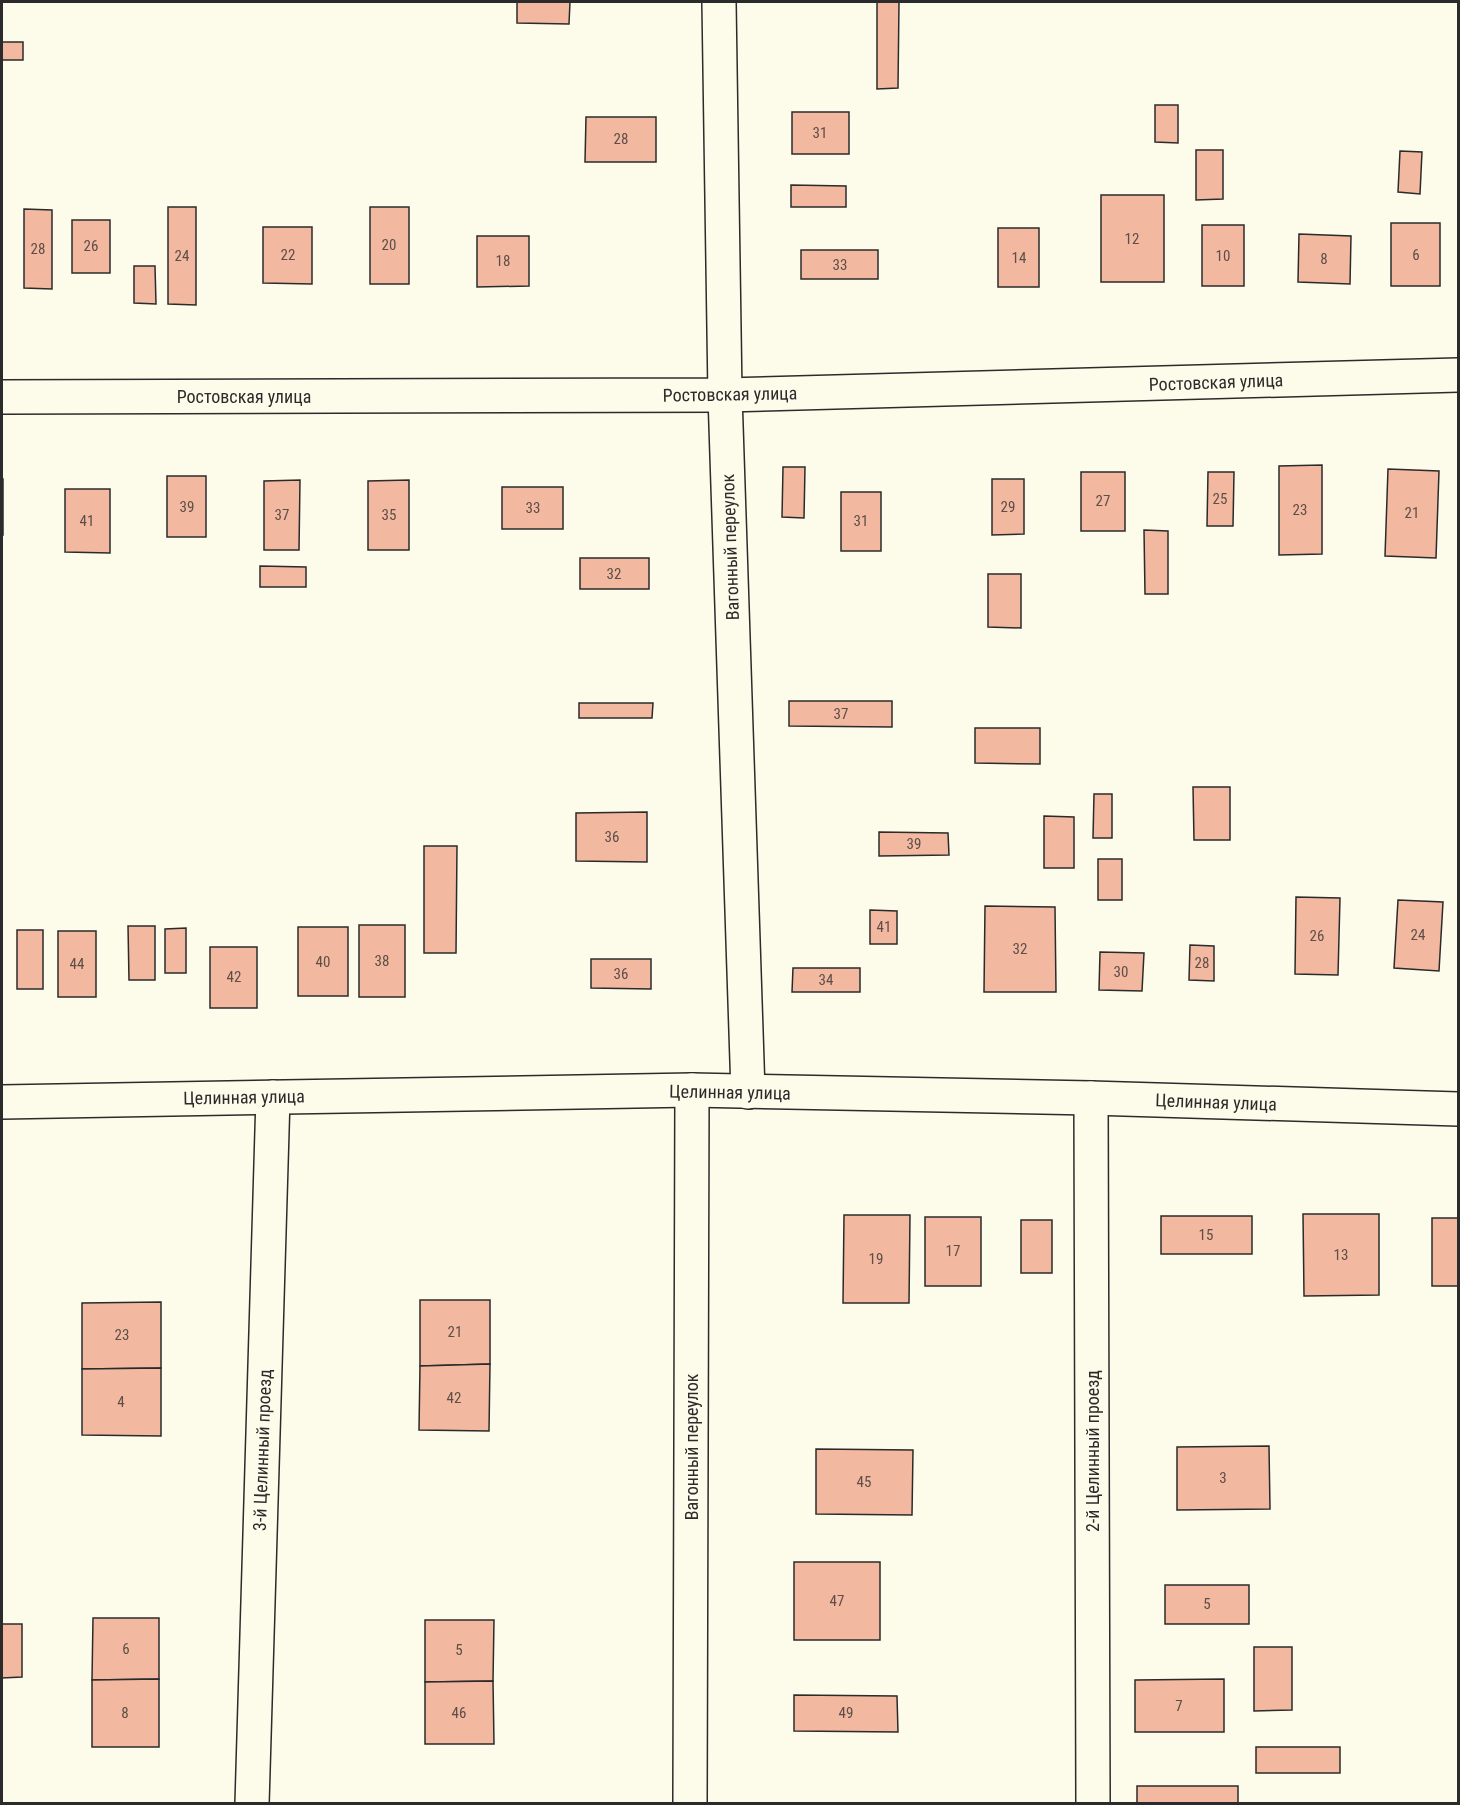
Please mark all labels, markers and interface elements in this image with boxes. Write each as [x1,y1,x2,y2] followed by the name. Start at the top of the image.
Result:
[813,124,827,142] house number: 31
[614,130,628,148] house number: 28
[1125,230,1139,248] house number: 12
[382,236,396,254] house number: 20
[84,237,98,255] house number: 26
[31,240,45,258] house number: 28
[281,246,295,264] house number: 22
[1412,246,1420,264] house number: 6
[175,247,189,265] house number: 24
[1216,247,1230,265] house number: 10
[1012,249,1026,267] house number: 14
[1320,250,1328,268] house number: 8
[496,252,510,270] house number: 18
[833,256,847,274] house number: 33
[1148,369,1284,395] street label: Ростовская улица
[663,382,797,406] street label: Ростовская улица
[177,386,311,407] street label: Ростовская улица
[717,473,743,621] street label: Вагонный переулок
[1213,490,1227,508] house number: 25
[1096,492,1110,510] house number: 27
[180,498,194,516] house number: 39
[1001,498,1015,516] house number: 29
[526,499,540,517] house number: 33
[1293,501,1307,519] house number: 23
[1405,504,1419,522] house number: 21
[275,506,289,524] house number: 37
[382,506,396,524] house number: 35
[80,512,94,530] house number: 41
[854,512,868,530] house number: 31
[607,565,621,583] house number: 32
[834,705,848,723] house number: 37
[605,828,619,846] house number: 36
[907,835,921,853] house number: 39
[877,918,891,936] house number: 41
[1411,926,1425,944] house number: 24
[1310,927,1324,945] house number: 26
[1013,940,1027,958] house number: 32
[375,952,389,970] house number: 38
[316,953,330,971] house number: 40
[1195,954,1209,972] house number: 28
[70,955,84,973] house number: 44
[1114,963,1128,981] house number: 30
[614,965,628,983] house number: 36
[227,968,241,986] house number: 42
[819,971,833,989] house number: 34
[669,1080,791,1104] street label: Целинная улица
[183,1085,305,1109] street label: Целинная улица
[1155,1089,1277,1115] street label: Целинная улица
[1199,1226,1213,1244] house number: 15
[946,1242,960,1260] house number: 17
[1334,1246,1348,1264] house number: 13
[869,1250,883,1268] house number: 19
[448,1323,462,1341] house number: 21
[115,1326,129,1344] house number: 23
[249,1368,275,1531] street label: 3-й Целинный проезд
[1082,1370,1103,1532] street label: 2-й Целинный проезд
[681,1373,702,1520] street label: Вагонный переулок
[447,1389,461,1407] house number: 42
[117,1393,125,1411] house number: 4
[1219,1469,1227,1487] house number: 3
[857,1473,871,1491] house number: 45
[830,1592,844,1610] house number: 47
[1203,1595,1211,1613] house number: 5
[122,1640,130,1658] house number: 6
[455,1641,463,1659] house number: 5
[1175,1697,1183,1715] house number: 7
[121,1704,129,1722] house number: 8
[452,1704,466,1722] house number: 46
[839,1704,853,1722] house number: 49

